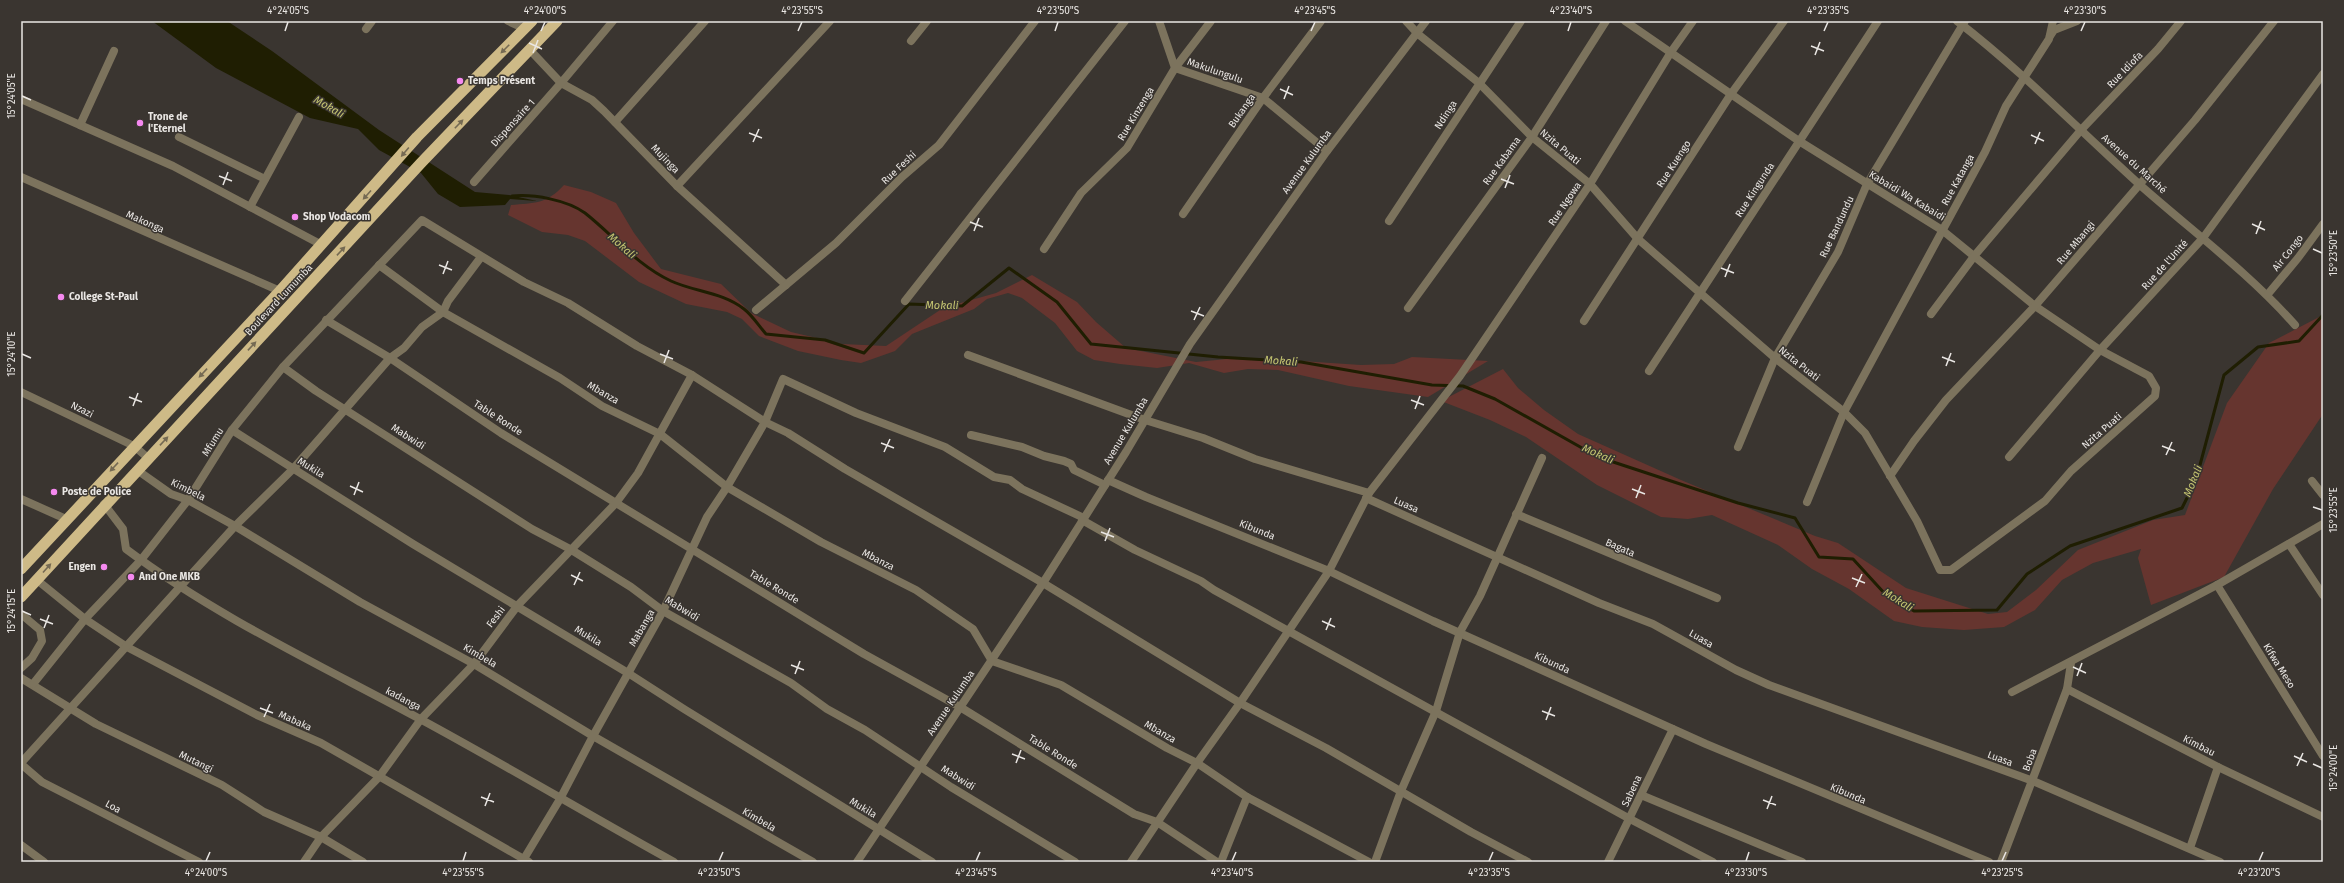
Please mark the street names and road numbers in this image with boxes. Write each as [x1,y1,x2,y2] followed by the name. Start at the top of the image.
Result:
[2105,49,2145,91] street label: Rue Idiofa
[1185,56,1245,86] street label: Makulungulu
[1115,85,1157,143] street label: Rue Kinzenga
[1226,92,1258,130] street label: Bukanga
[488,97,538,149] street label: Dispensaire 1
[1432,98,1460,132] street label: Ndinga
[1537,127,1583,167] street label: Nzita Puati
[1280,128,1334,196] street label: Avenue Kulumba
[2099,132,2169,196] street label: Avenue du Marché
[1481,135,1523,187] street label: Rue Kabama
[1654,138,1694,190] street label: Rue Kuengo
[648,142,682,176] street label: Mujinga
[879,149,919,187] street label: Rue Feshi
[1939,152,1977,208] street label: Rue Katanga
[1733,160,1777,220] street label: Rue Kingunda
[1867,168,1948,224] street label: Kabaidi Wa Kabaidi
[1546,180,1584,228] street label: Rue Ngowa
[1817,194,1857,260] street label: Rue Bandundu
[124,208,166,236] street label: Makonga
[2054,219,2098,267] street label: Rue Mbangi
[2270,232,2306,274] street label: Air Congo
[2139,237,2191,293] street label: Rue de l'Unité
[243,262,315,338] street label: Boulevard Lumumba
[1776,344,1822,384] street label: Nzita Puati
[585,379,621,407] street label: Mbanza
[1101,395,1151,467] street label: Avenue Kulumba
[471,398,525,438] street label: Table Ronde
[69,399,95,421] street label: Nzazi
[2080,410,2125,452] street label: Nzita Puati
[389,422,427,452] street label: Mabwidi
[200,426,226,458] street label: Mfumu
[295,455,327,481] street label: Mukila
[169,476,207,504] street label: Kimbela
[1392,494,1420,516] street label: Luasa
[1237,517,1277,543] street label: Kibunda
[1603,536,1637,560] street label: Bagata
[860,547,896,573] street label: Mbanza
[747,567,801,607] street label: Table Ronde
[663,594,702,624] street label: Mabwidi
[484,604,508,630] street label: Feshi
[627,607,657,649] street label: Mabanga
[572,623,604,649] street label: Mukila
[1687,627,1715,651] street label: Luasa
[2260,641,2298,691] street label: Kifwa Meso
[461,642,499,670] street label: Kimbela
[1532,650,1572,676] street label: Kibunda
[925,668,977,738] street label: Avenue Kulumba
[383,685,423,713] street label: kadanga
[277,708,313,734] street label: Mabaka
[1142,718,1178,746] street label: Mbanza
[1026,732,1080,772] street label: Table Ronde
[2181,733,2217,759] street label: Kimbau
[2020,747,2040,773] street label: Boba
[177,749,215,775] street label: Mutangi
[1986,749,2014,769] street label: Luasa
[939,763,977,793] street label: Mabwidi
[1619,773,1645,809] street label: Sabena
[1828,781,1868,807] street label: Kibunda
[847,795,879,821] street label: Mukila
[103,798,123,816] street label: Loa
[740,806,778,834] street label: Kimbela

